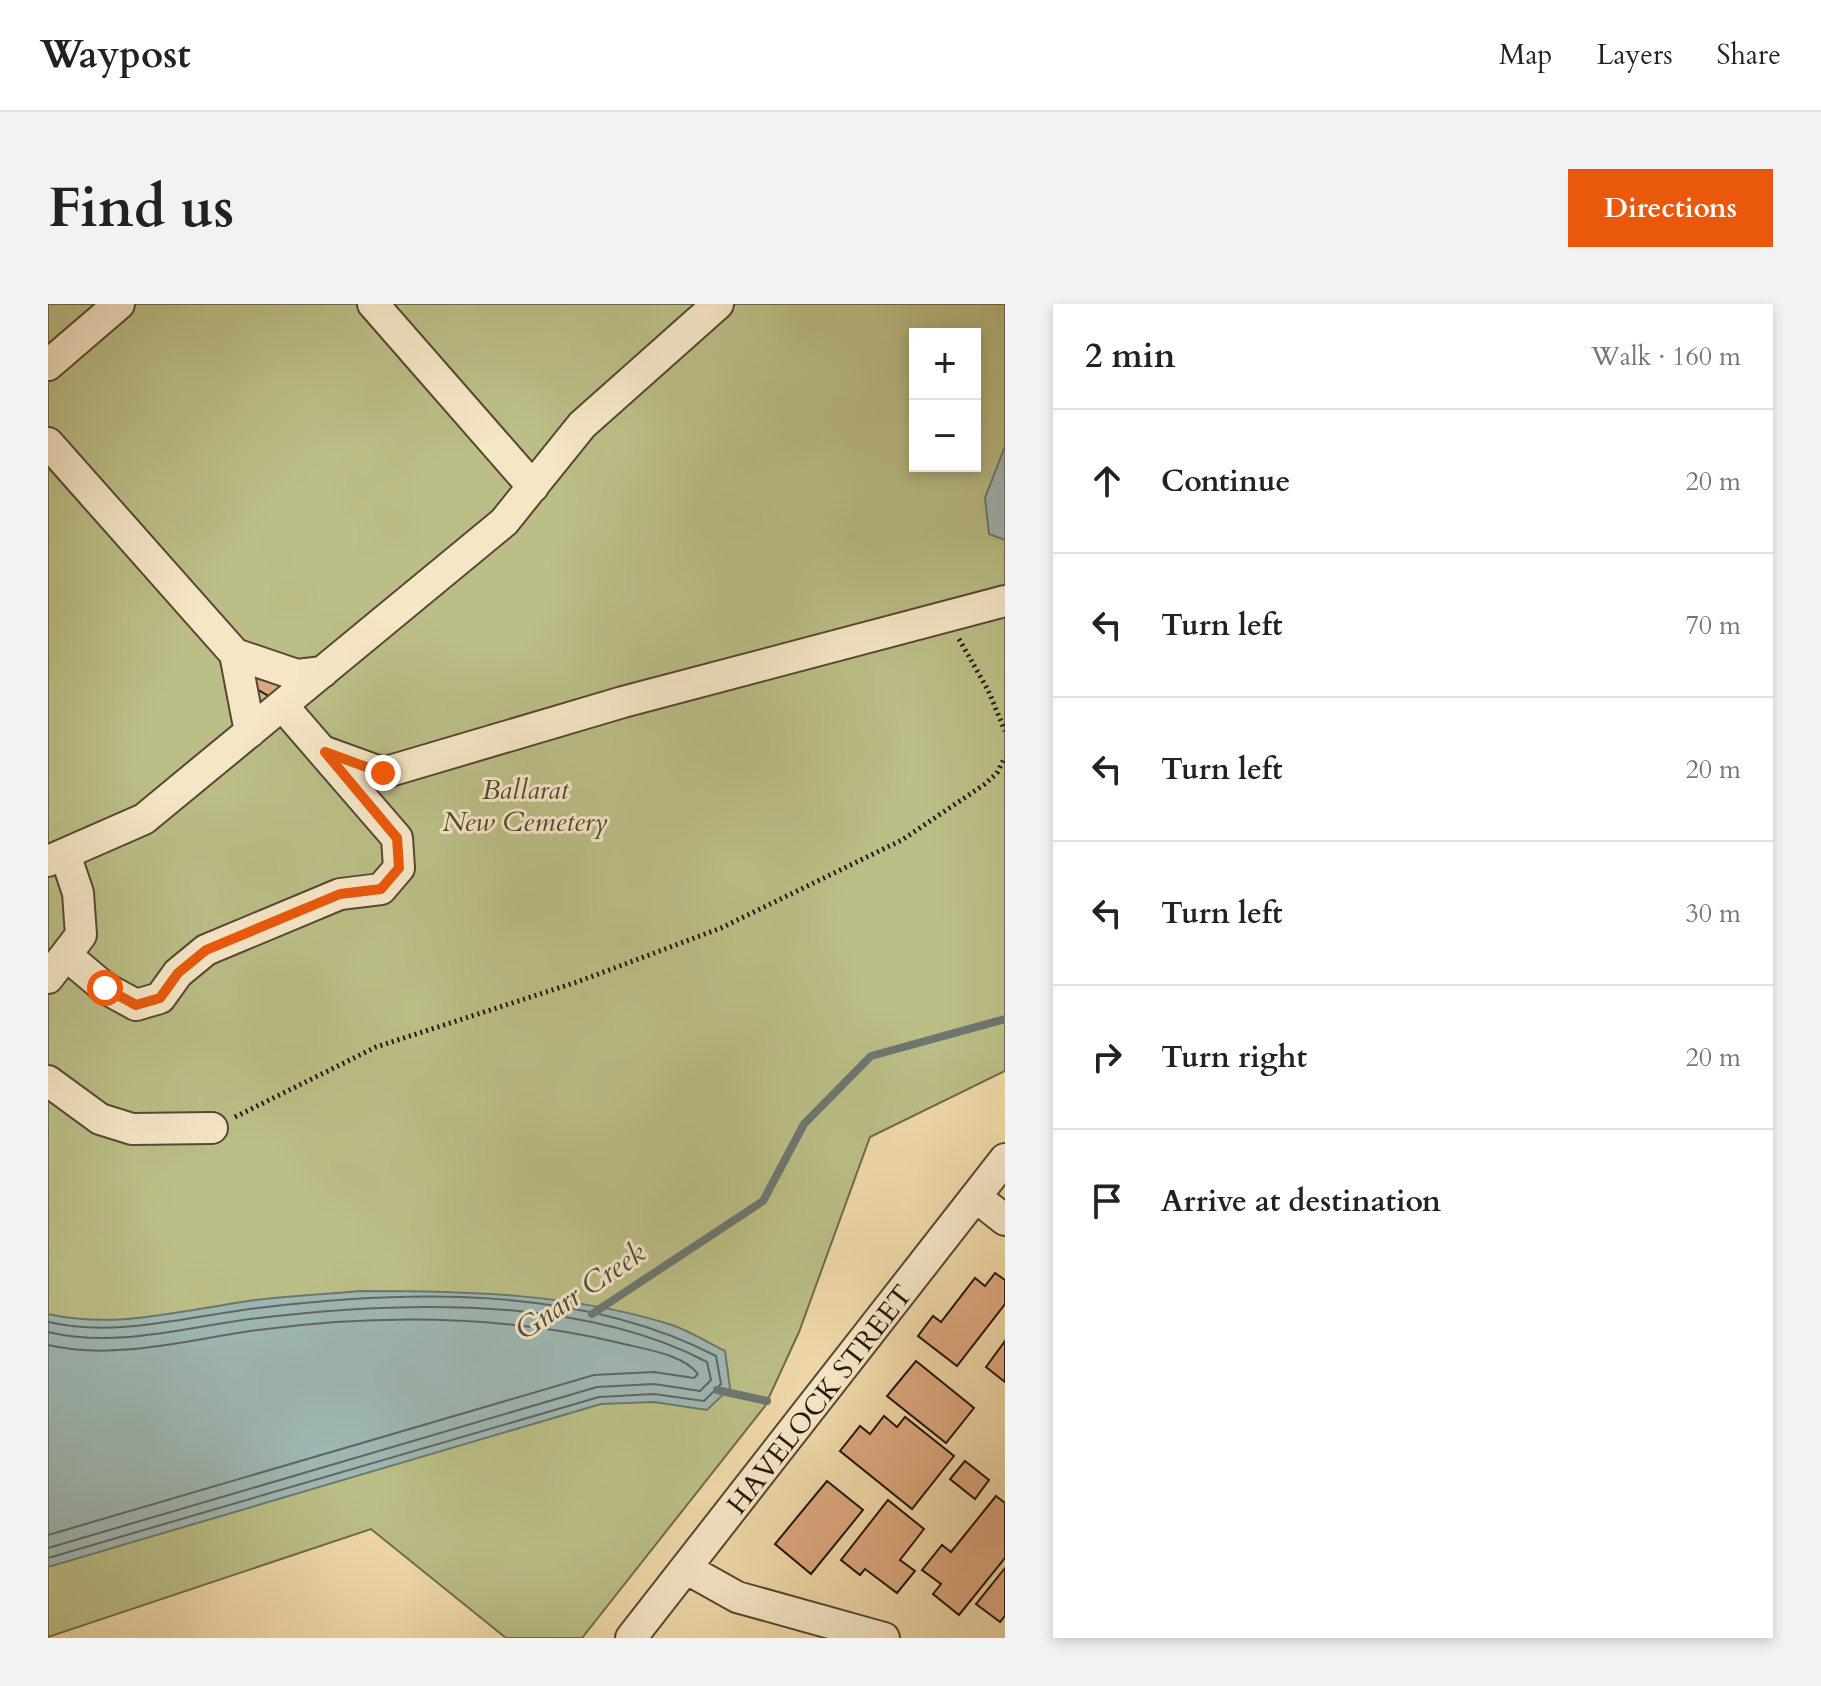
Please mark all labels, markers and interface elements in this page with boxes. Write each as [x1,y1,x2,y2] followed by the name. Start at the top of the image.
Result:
[40,29,191,81] text: Waypost
[1499,36,1552,74] text: Map
[1596,36,1673,74] text: Layers
[1717,36,1781,74] text: Share
[1568,169,1773,247] button: Directions
[48,171,234,246] text: Find us
[909,328,981,472] map controls
[909,328,981,400] button: +
[1085,333,1176,379] text: 2 min
[1591,339,1741,374] text: Walk · 160 m
[909,400,981,472] button: −
[1085,459,1129,503] icon: ahead
[1161,461,1290,502] text: Continue
[1685,464,1741,499] text: 20 m
[1085,603,1129,647] icon: left
[1161,605,1283,646] text: Turn left
[1685,608,1741,643] text: 70 m
[1085,747,1129,791] icon: left
[1161,749,1283,790] text: Turn left
[1685,752,1741,787] text: 20 m
[365,755,401,791] route end
[442,771,608,841] park label: Ballarat New Cemetery
[1085,891,1129,935] icon: left
[1161,893,1283,934] text: Turn left
[1685,896,1741,931] text: 30 m
[87,970,123,1006] route start
[1085,1035,1129,1079] icon: right
[1161,1037,1307,1078] text: Turn right
[1685,1040,1741,1075] text: 20 m
[1085,1179,1129,1223] icon: arrive
[1161,1181,1441,1222] text: Arrive at destination
[507,1233,654,1350] water label: Gnarr Creek
[718,1277,921,1522] street label: HAVELOCK STREET

